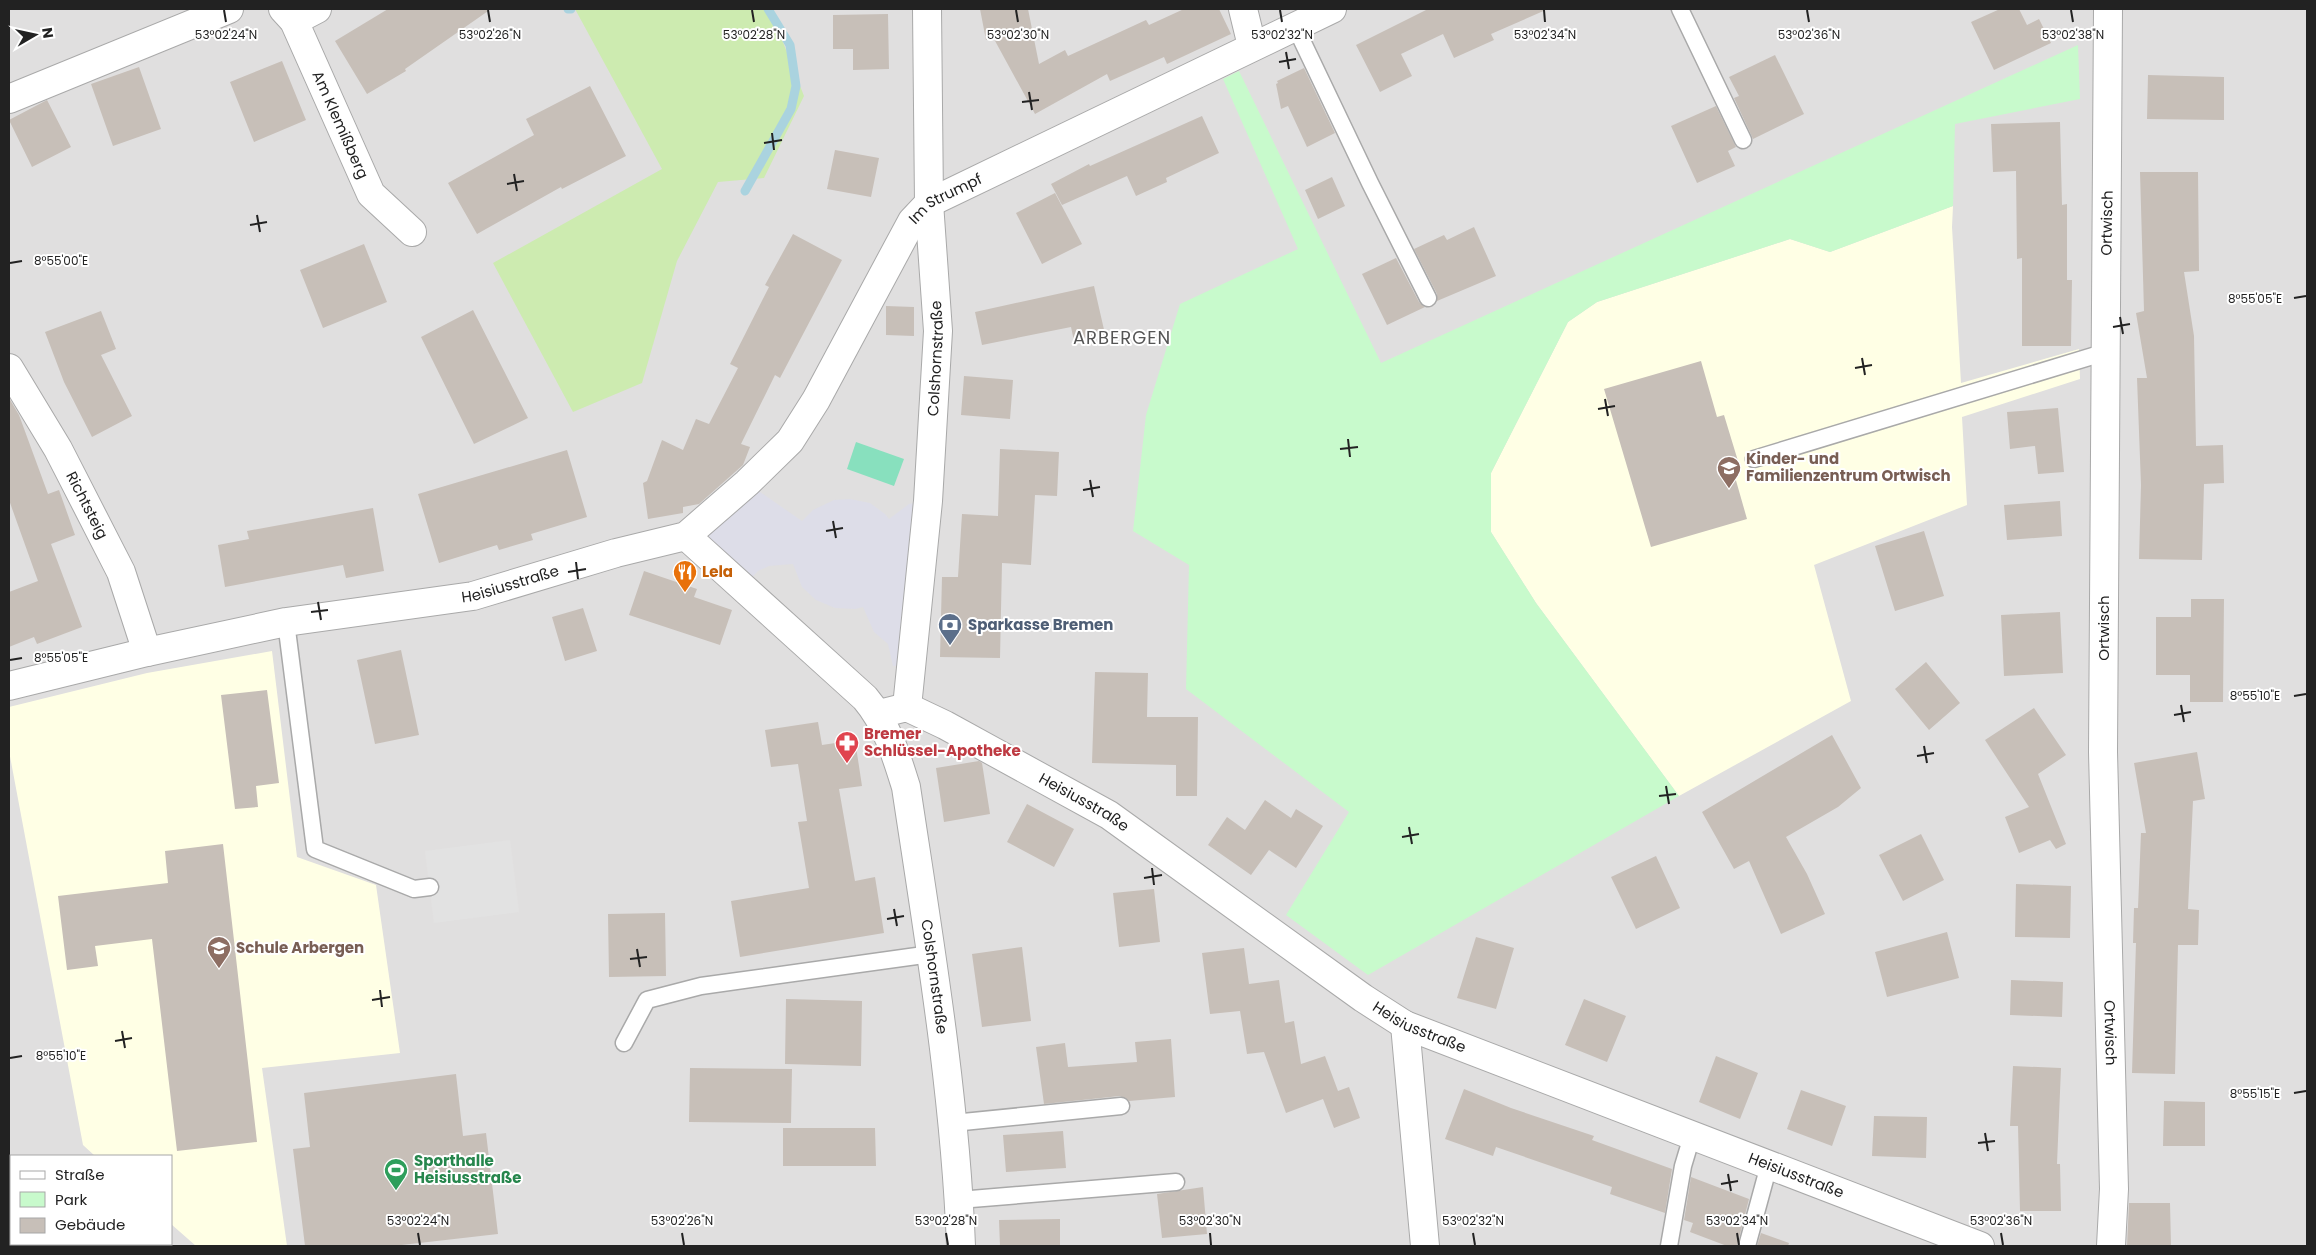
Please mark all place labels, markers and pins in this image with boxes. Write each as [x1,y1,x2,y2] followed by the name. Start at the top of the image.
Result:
[1746,448,1951,486] place label: Kinder- und Familienzentrum Ortwisch
[1716,455,1742,489] school or university icon: Kinder- und Familienzentrum Ortwisch
[672,559,698,593] restaurant icon: Lela
[702,561,733,582] place label: Lela
[937,612,963,646] bank icon: Sparkasse Bremen
[968,614,1113,635] place label: Sparkasse Bremen
[864,723,1021,761] place label: Bremer Schlüssel-Apotheke
[834,730,860,764] pharmacy icon: Bremer Schlüssel-Apotheke
[206,935,232,969] school or university icon: Schule Arbergen
[236,937,364,958] place label: Schule Arbergen
[414,1150,522,1188] place label: Sporthalle Heisiusstraße
[383,1157,409,1191] sports icon: Sporthalle Heisiusstraße

